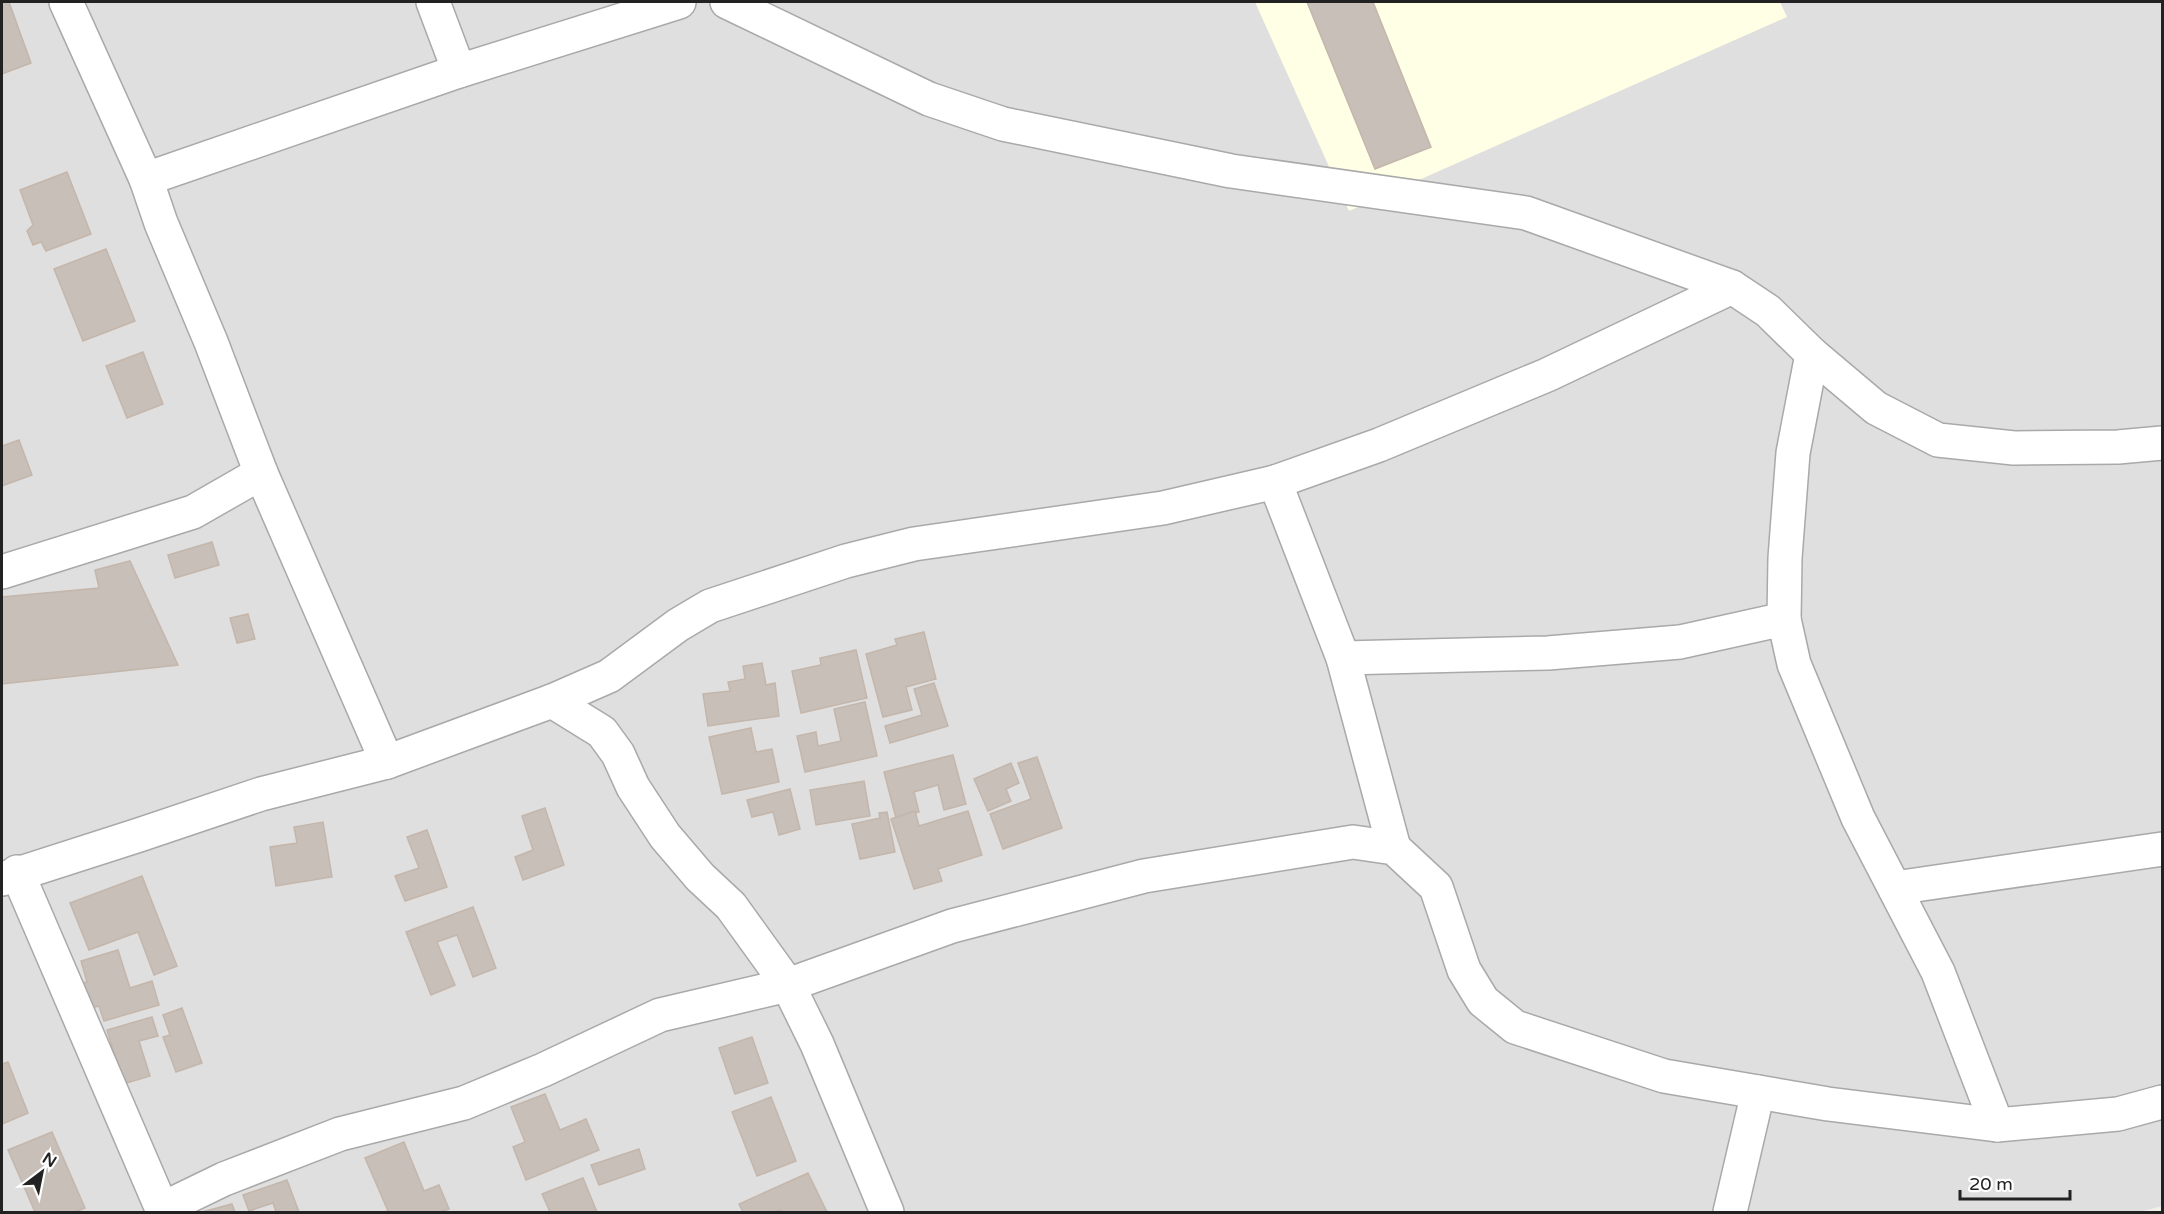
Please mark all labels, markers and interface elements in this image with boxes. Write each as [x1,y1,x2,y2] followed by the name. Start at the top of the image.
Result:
[12,1142,72,1202] north arrow
[39,1148,60,1172] text: N
[1960,1163,2070,1201] scale bar
[1969,1173,2013,1195] text: 20 m

